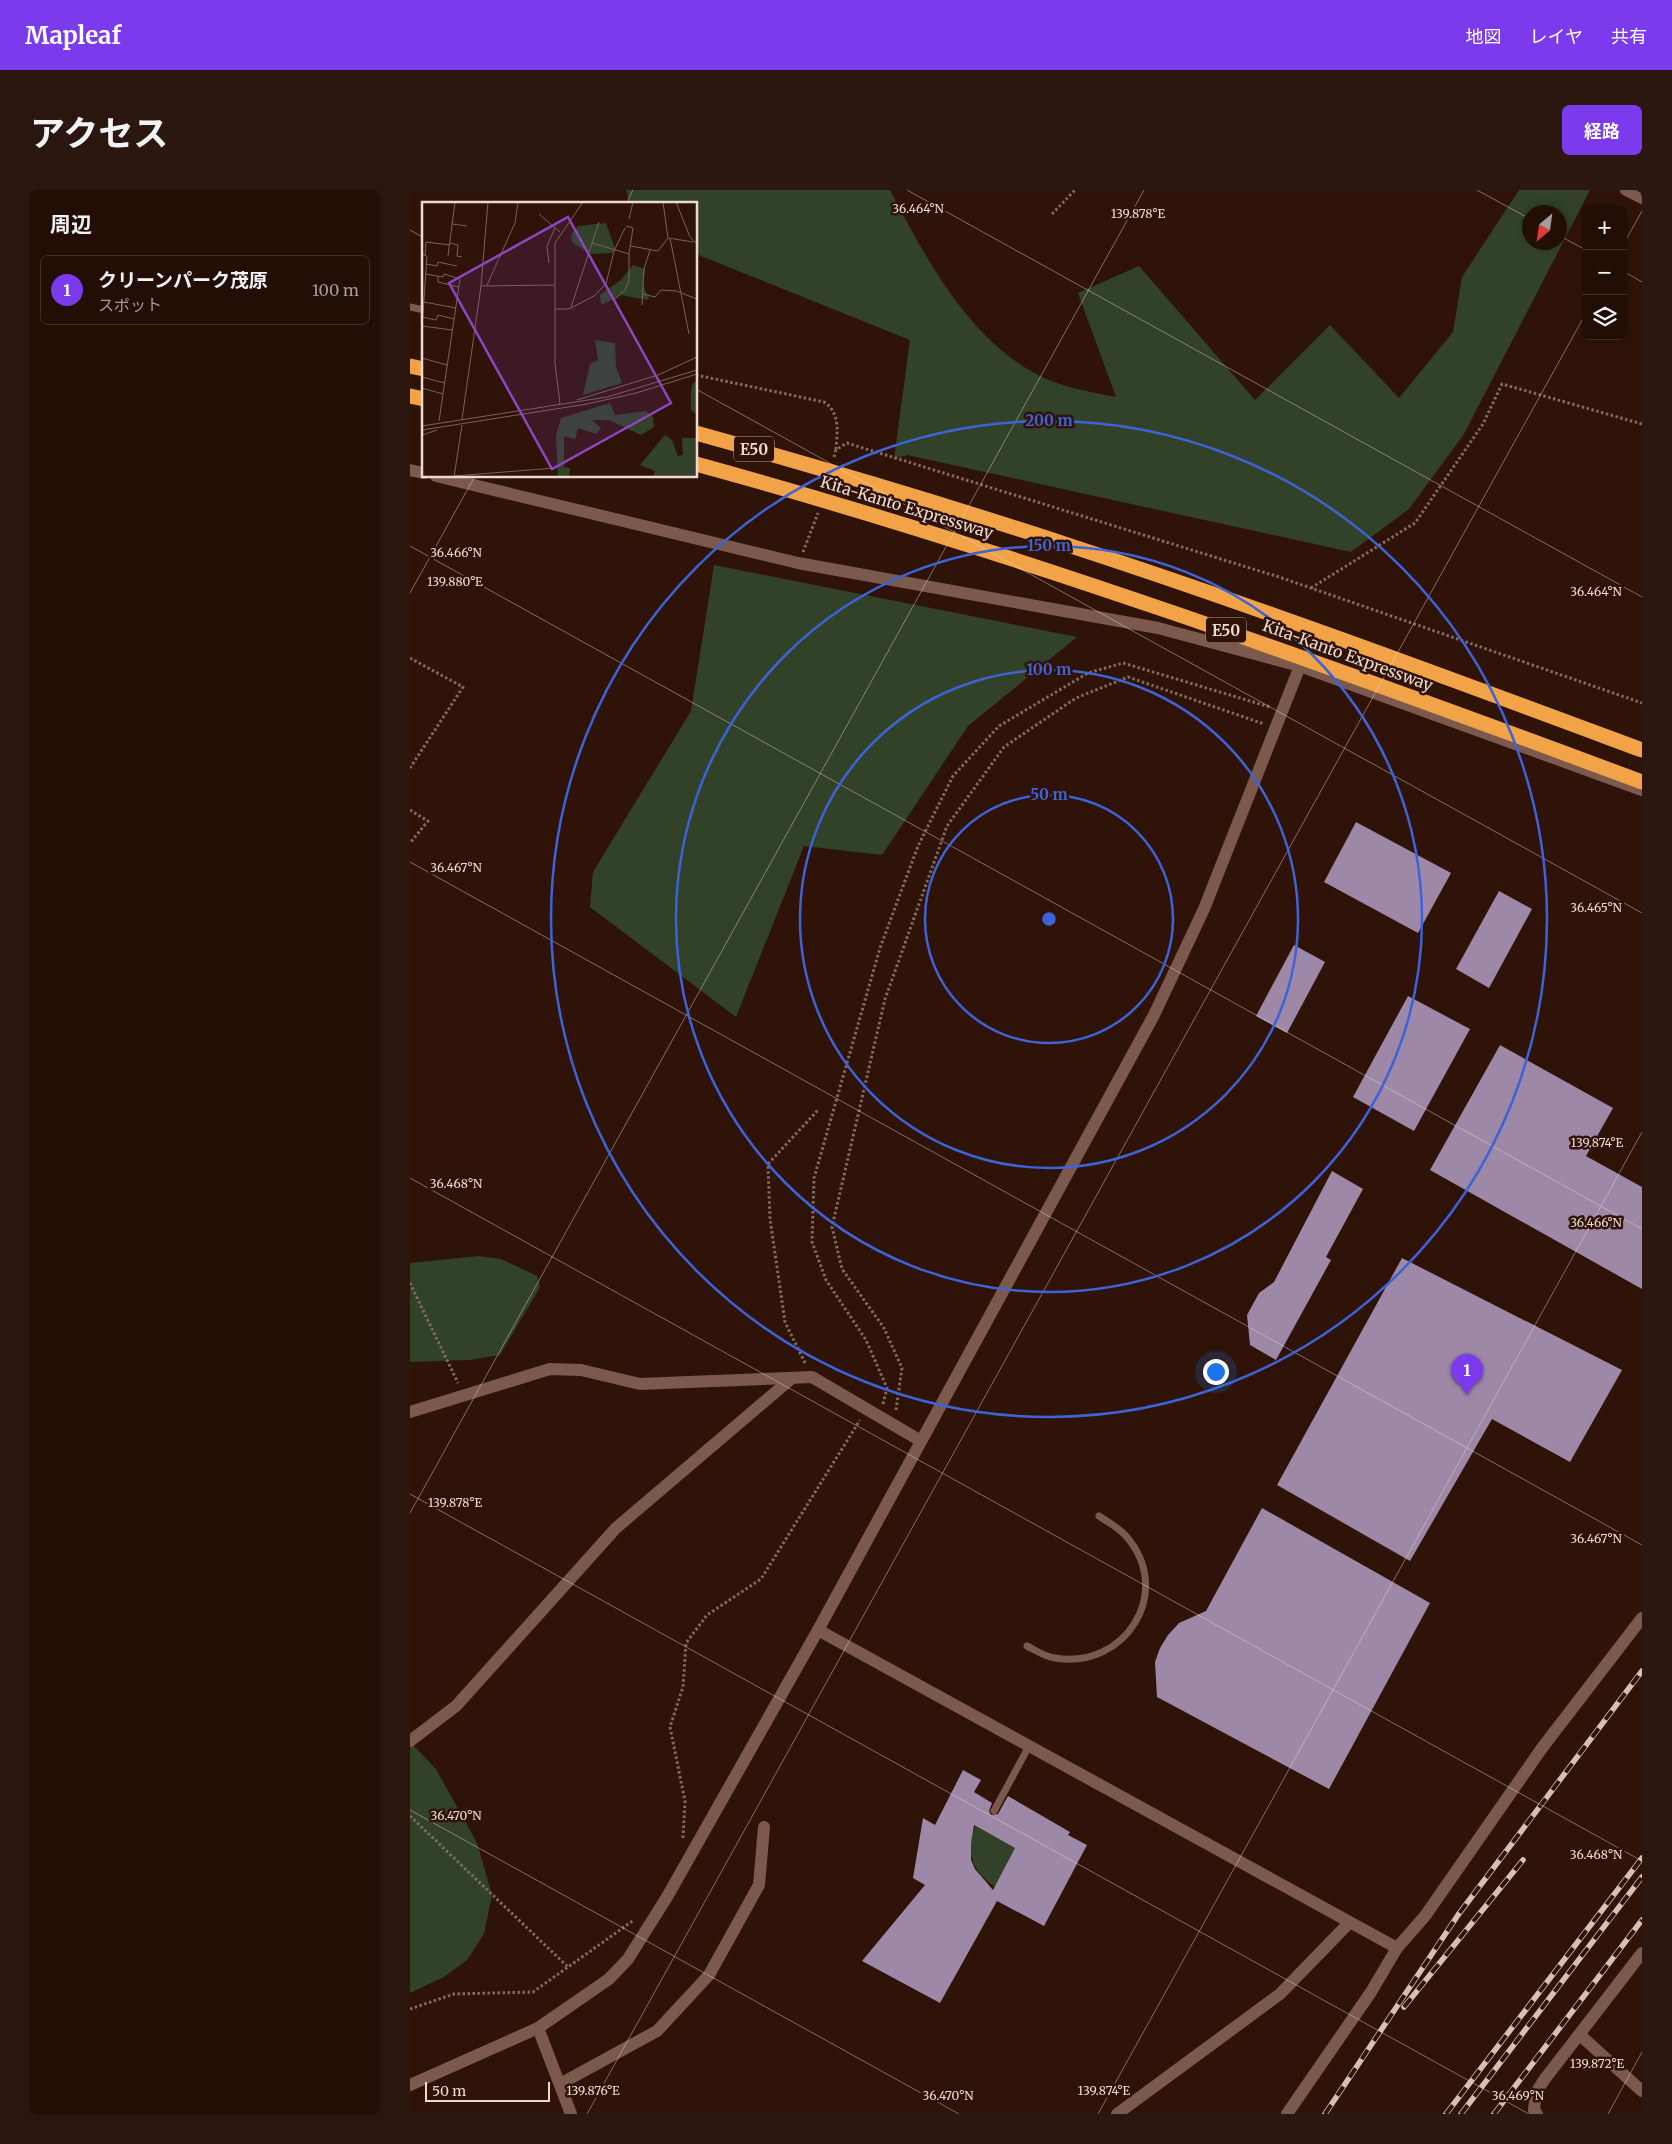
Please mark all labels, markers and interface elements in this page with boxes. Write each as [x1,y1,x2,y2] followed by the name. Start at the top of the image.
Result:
[25,20,121,51] text: Mapleaf
[1466,25,1502,48] text: 地図
[1530,25,1583,48] text: レイヤ
[1611,25,1647,48] text: 共有
[1562,105,1642,155] button: 経路
[30,112,168,156] text: アクセス
[892,201,944,216] text: 36.464°N
[422,202,698,478] inset map
[1522,205,1567,250] north arrow
[1582,205,1627,340] map controls
[1582,205,1627,250] button: +
[1111,206,1165,221] text: 139.878°E
[50,211,92,238] text: 周辺
[1582,250,1627,295] button: −
[98,268,268,292] text: クリーンパーク茂原
[63,280,71,300] text: 1
[312,280,359,300] text: 100 m
[98,295,162,315] text: スポット
[1582,295,1627,340] button: layers
[1025,411,1073,430] text: 200 m
[734,436,774,462] road number: E50
[818,471,996,543] street label: Kita-Kanto Expressway
[1027,536,1071,555] text: 150 m
[430,545,483,560] text: 36.466°N
[427,574,483,589] text: 139.880°E
[1570,584,1622,599] text: 36.464°N
[1260,615,1436,695] street label: Kita-Kanto Expressway
[1206,618,1246,642] road number: E50
[1027,660,1071,679] text: 100 m
[1030,785,1068,804] text: 50 m
[430,860,482,875] text: 36.467°N
[1570,900,1622,915] text: 36.465°N
[1040,910,1058,928] centre of rings
[1571,1135,1624,1150] text: 139.874°E
[430,1176,483,1191] text: 36.468°N
[1570,1215,1623,1230] text: 36.466°N
[1451,1354,1483,1395] pin: 1
[1203,1359,1229,1385] your location
[428,1495,482,1510] text: 139.878°E
[1570,1531,1622,1546] text: 36.467°N
[430,1808,482,1823] text: 36.470°N
[1570,1847,1623,1862] text: 36.468°N
[1570,2056,1624,2071] text: 139.872°E
[425,2079,550,2102] scale bar
[432,2082,466,2100] text: 50 m
[566,2083,620,2098] text: 139.876°E
[1078,2083,1131,2098] text: 139.874°E
[922,2088,974,2103] text: 36.470°N
[1492,2088,1545,2103] text: 36.469°N

